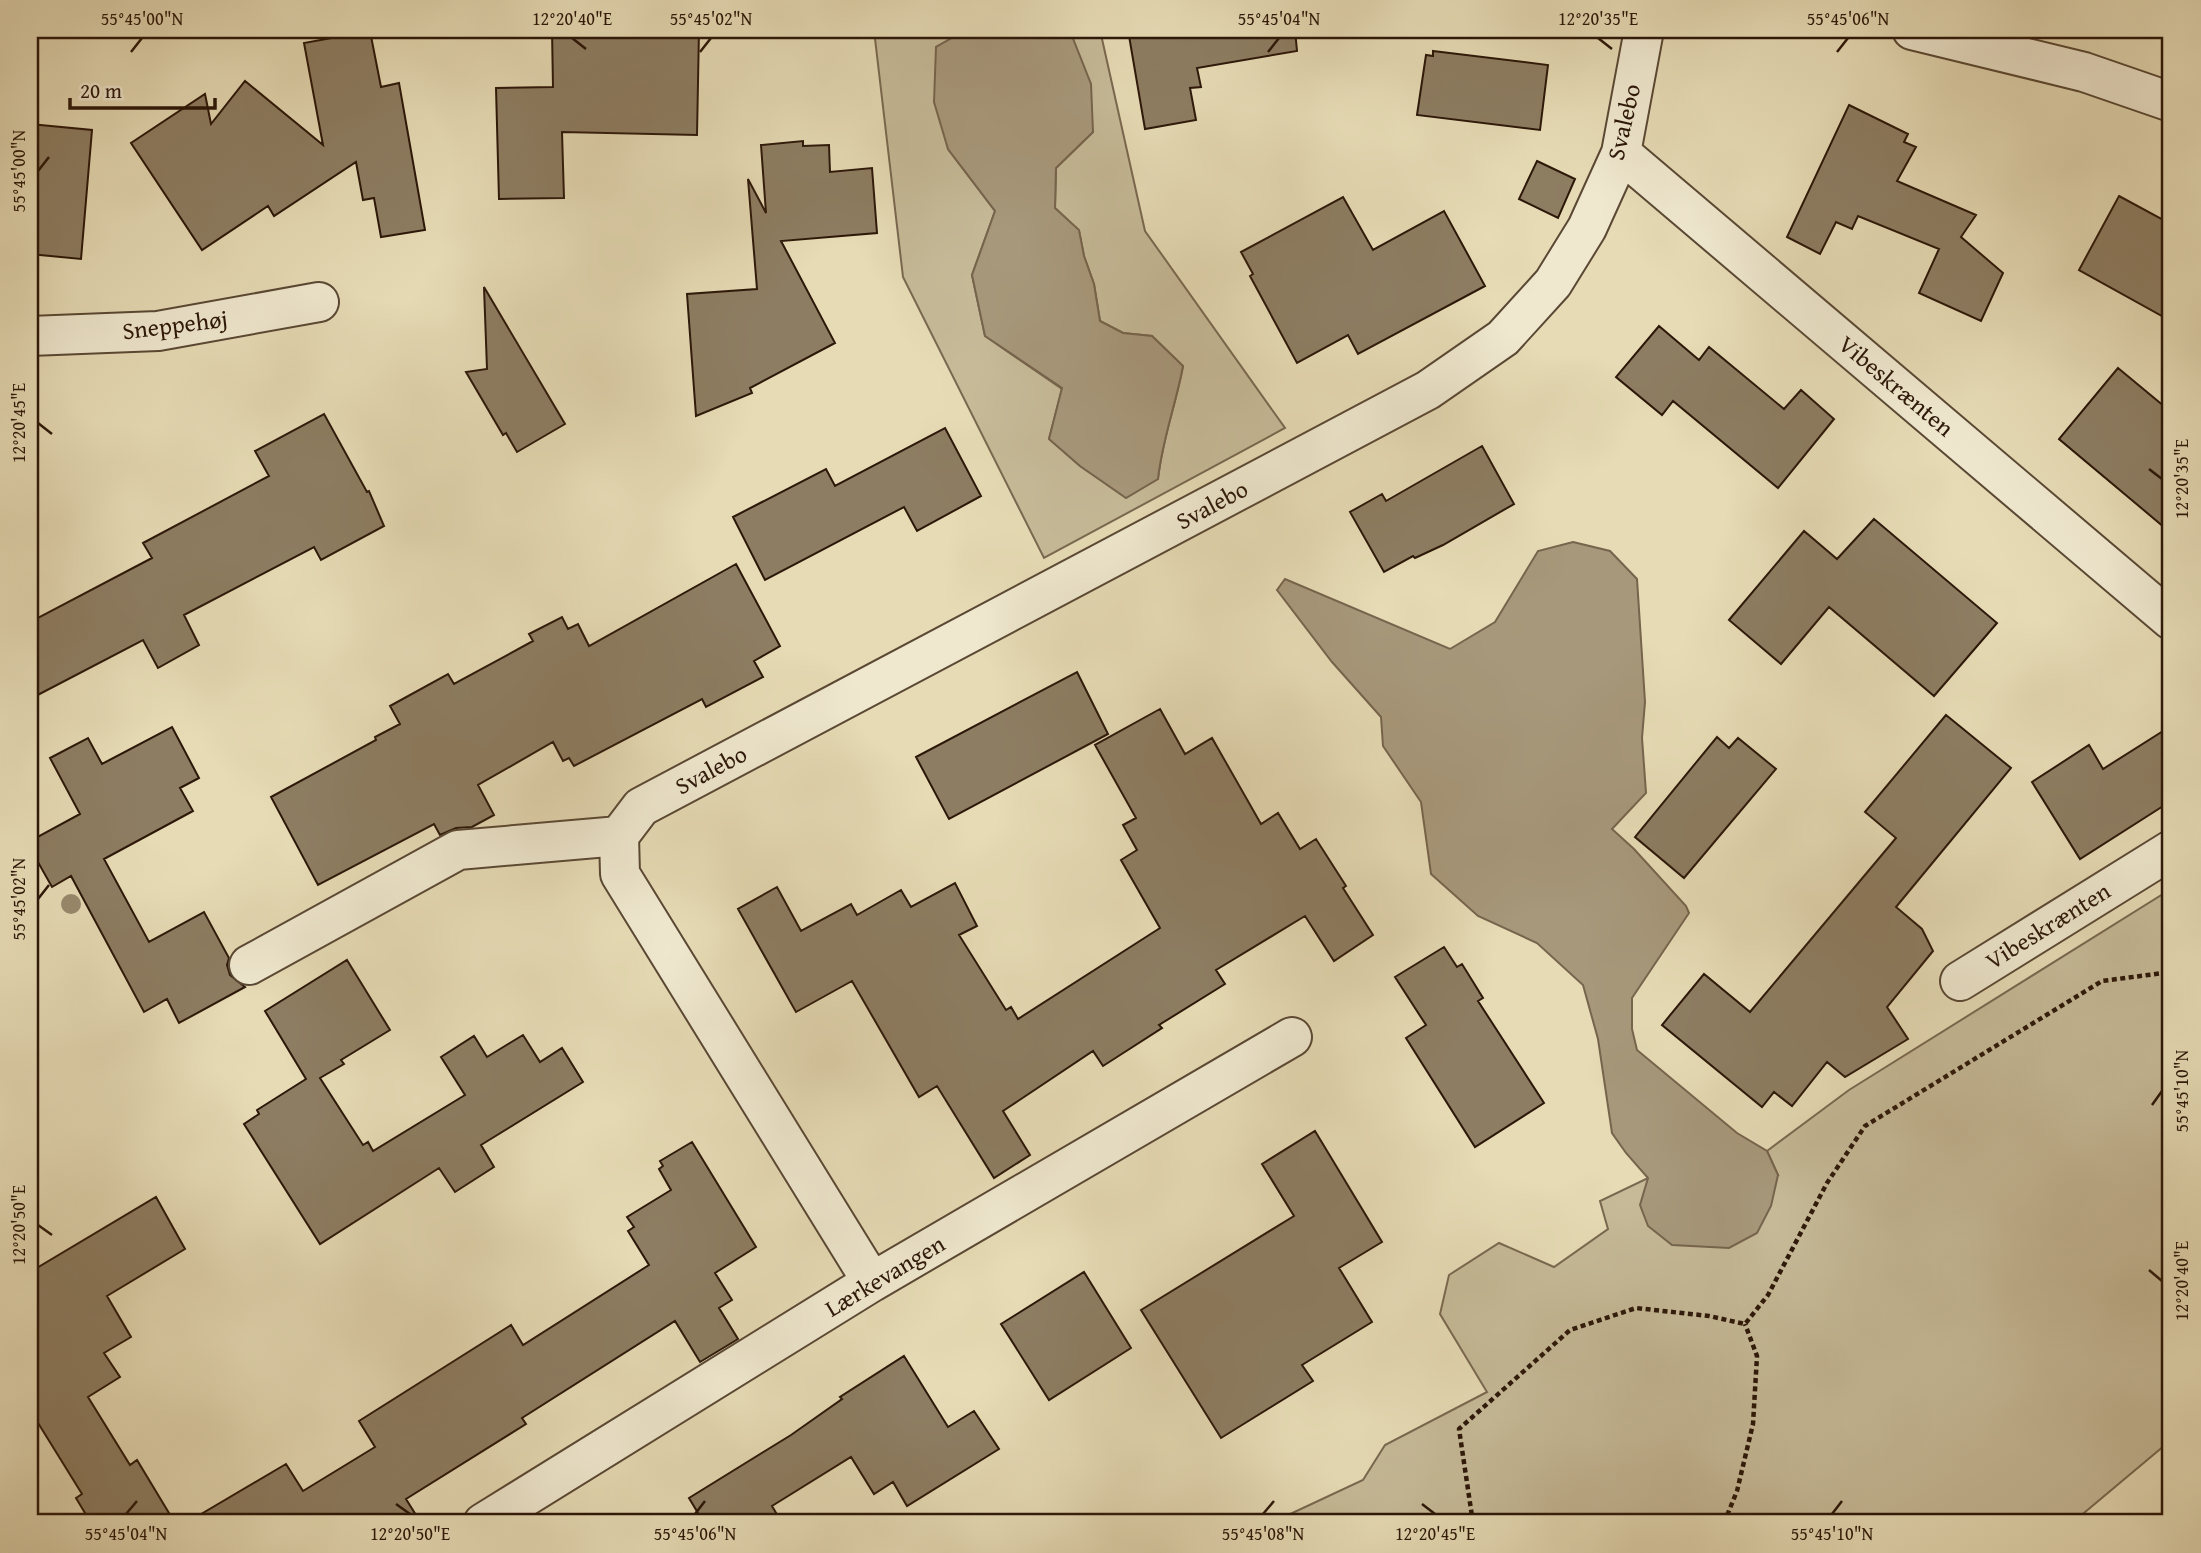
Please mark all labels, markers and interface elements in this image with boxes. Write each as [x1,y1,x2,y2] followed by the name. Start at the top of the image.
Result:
[101,5,184,32] text: 55°45'00"N
[532,5,612,32] text: 12°20'40"E
[670,5,753,32] text: 55°45'02"N
[1238,5,1321,32] text: 55°45'04"N
[1558,5,1638,32] text: 12°20'35"E
[1807,5,1890,32] text: 55°45'06"N
[70,66,215,110] scale bar
[80,75,122,106] text: 20 m
[1598,80,1649,163] street label: Svalebo
[5,129,32,212] text: 55°45'00"N
[120,301,230,348] street label: Sneppehøj
[1831,327,1962,445] street label: Vibeskrænten
[5,383,32,463] text: 12°20'45"E
[2168,439,2195,519] text: 12°20'35"E
[1169,471,1254,538] street label: Svalebo
[668,736,753,803] street label: Svalebo
[5,857,32,940] text: 55°45'02"N
[1979,873,2117,978] street label: Vibeskrænten
[2168,1049,2195,1132] text: 55°45'10"N
[5,1185,32,1265] text: 12°20'50"E
[818,1226,952,1325] street label: Lærkevangen
[2168,1241,2195,1321] text: 12°20'40"E
[85,1520,168,1547] text: 55°45'04"N
[370,1520,450,1547] text: 12°20'50"E
[654,1520,737,1547] text: 55°45'06"N
[1222,1520,1305,1547] text: 55°45'08"N
[1395,1520,1475,1547] text: 12°20'45"E
[1791,1520,1874,1547] text: 55°45'10"N

